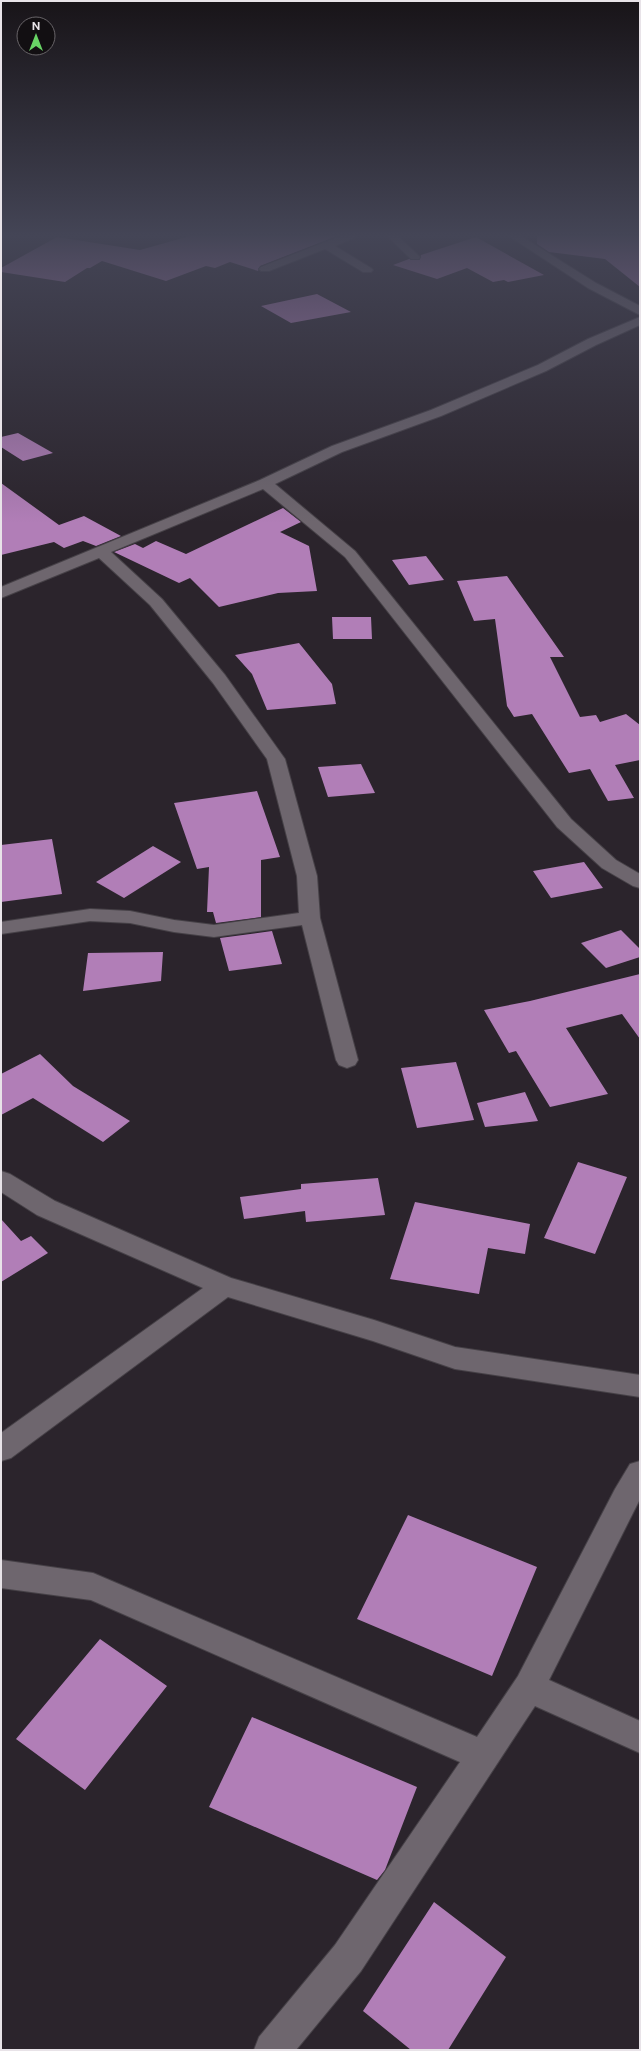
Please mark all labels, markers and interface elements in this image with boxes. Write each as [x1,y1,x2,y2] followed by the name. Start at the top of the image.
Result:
[16,16,56,56] north arrow
[32,20,40,32] text: N

